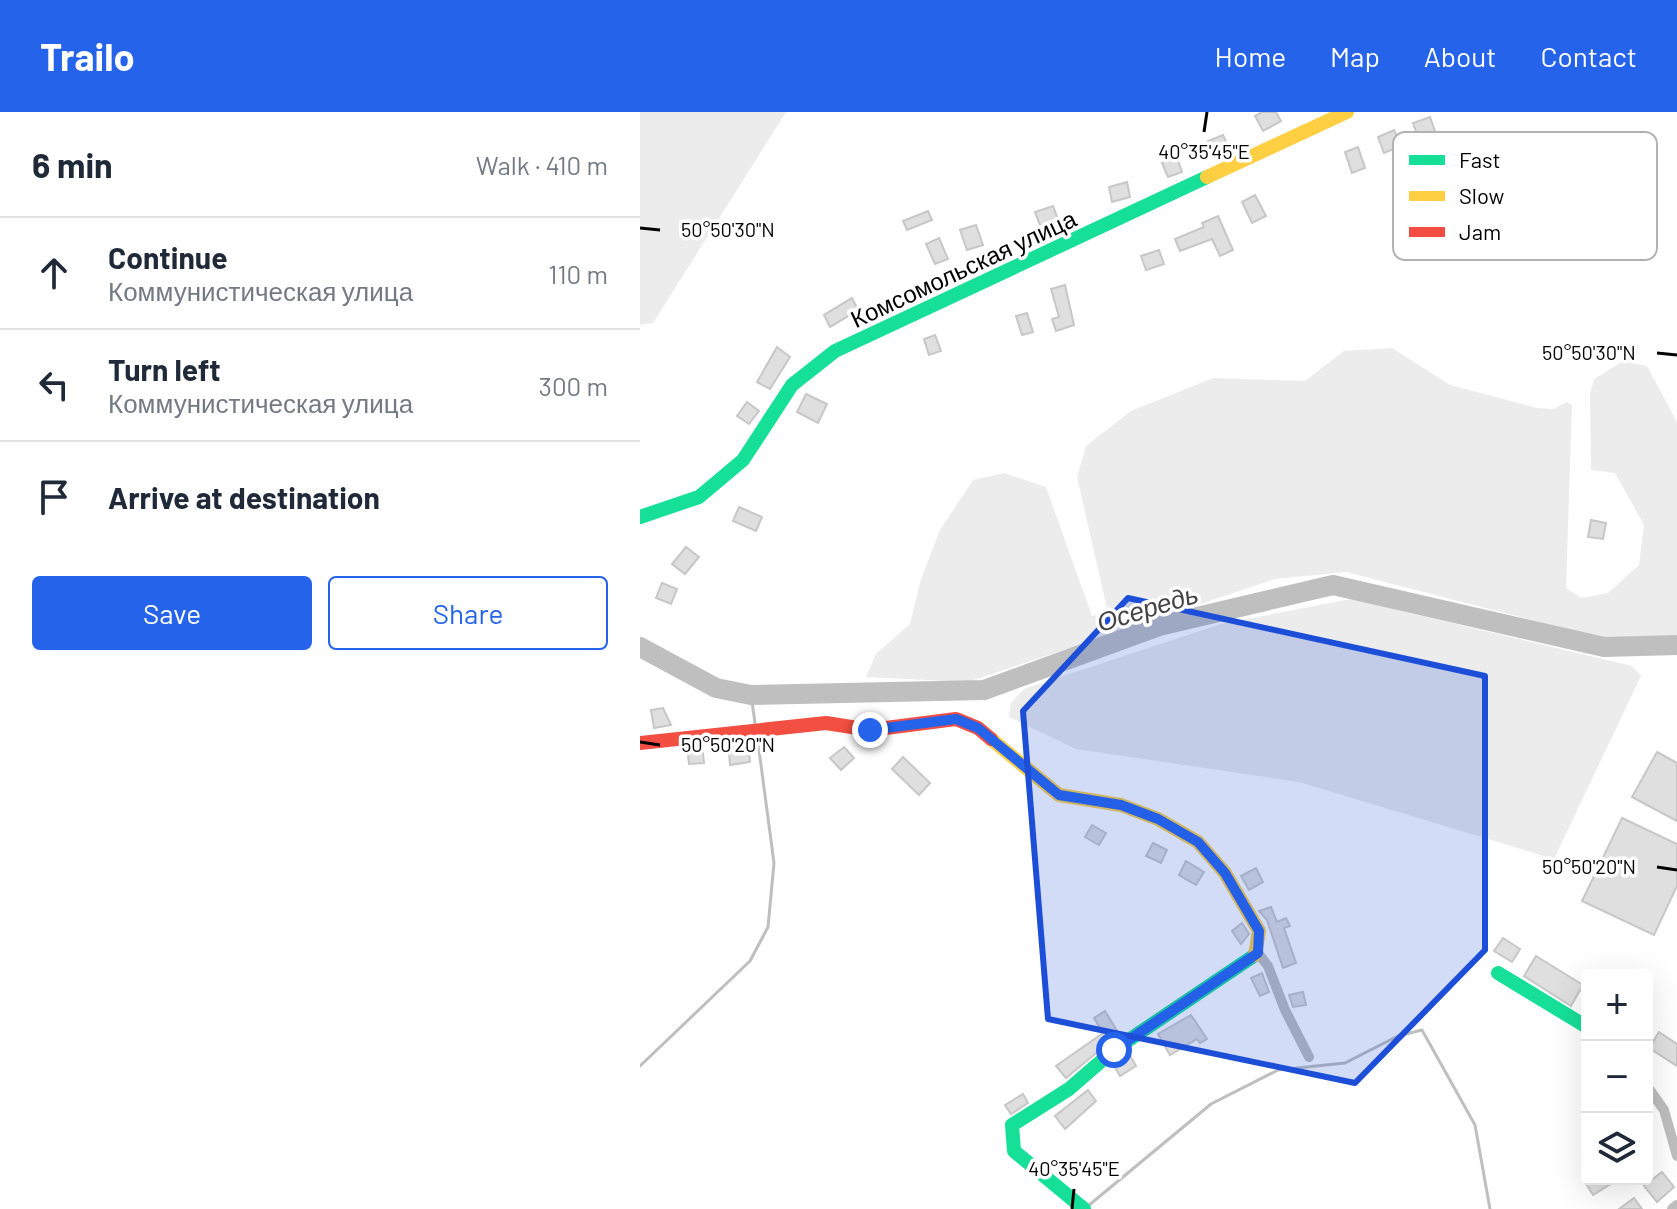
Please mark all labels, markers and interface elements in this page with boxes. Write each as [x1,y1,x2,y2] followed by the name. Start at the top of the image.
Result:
[40,33,135,79] text: Trailo
[1215,39,1286,73] text: Home
[1330,39,1380,73] text: Map
[1424,39,1496,73] text: About
[1540,39,1637,73] text: Contact
[1393,132,1657,260] legend
[1158,139,1250,163] text: 40°35'45"E
[32,144,113,185] text: 6 min
[1459,146,1501,172] text: Fast
[476,149,608,180] text: Walk · 410 m
[1459,182,1504,208] text: Slow
[846,203,1081,333] street label: Комсомольская улица
[681,217,775,241] text: 50°50'30"N
[1459,218,1501,244] text: Jam
[108,239,228,275] text: Continue
[32,251,76,295] icon: ahead
[548,258,608,289] text: 110 m
[108,275,413,306] text: Коммунистическая улица
[1542,340,1636,364] text: 50°50'30"N
[108,351,221,387] text: Turn left
[32,363,76,407] icon: left
[539,370,608,401] text: 300 m
[108,387,413,418] text: Коммунистическая улица
[32,475,76,519] icon: arrive
[108,479,380,515] text: Arrive at destination
[32,576,312,650] button: Save
[328,576,608,650] button: Share
[1093,577,1201,637] water label: Осередь
[852,712,888,748] route end
[681,732,775,756] text: 50°50'20"N
[1542,854,1636,878] text: 50°50'20"N
[1581,969,1653,1185] map controls
[1581,969,1653,1041] button: +
[1096,1032,1132,1068] route start
[1581,1041,1653,1113] button: −
[1581,1113,1653,1185] button: layers
[1028,1156,1120,1180] text: 40°35'45"E

